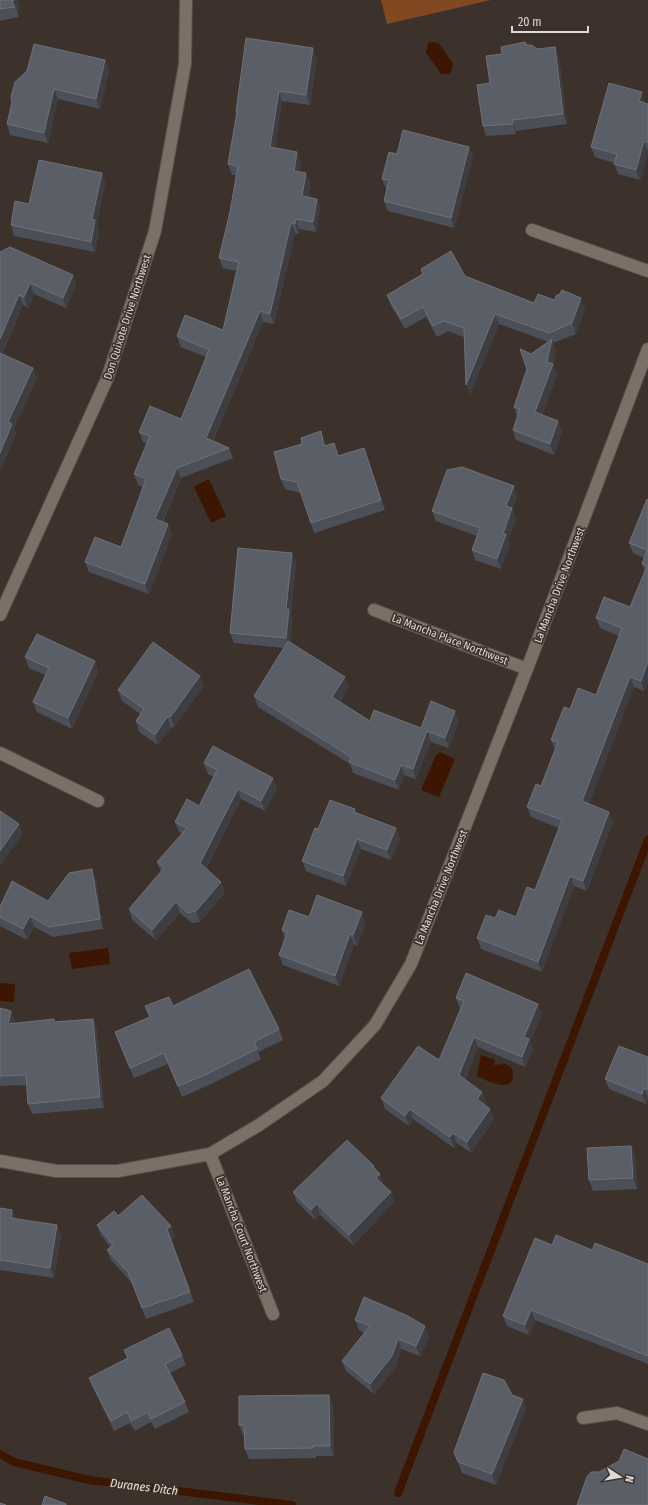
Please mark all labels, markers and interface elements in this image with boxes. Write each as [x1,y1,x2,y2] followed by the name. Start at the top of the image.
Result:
[512,8,588,34] scale bar
[518,15,542,29] text: 20 m
[101,253,154,381] street label: Don Quixote Drive Northwest
[531,525,588,645] street label: La Mancha Drive Northwest
[390,611,510,668] street label: La Mancha Place Northwest
[412,827,471,947] street label: La Mancha Drive Northwest
[213,1174,270,1295] street label: La Mancha Court Northwest
[600,1457,640,1497] north arrow
[622,1474,636,1484] text: N
[109,1476,179,1498] water label: Duranes Ditch

